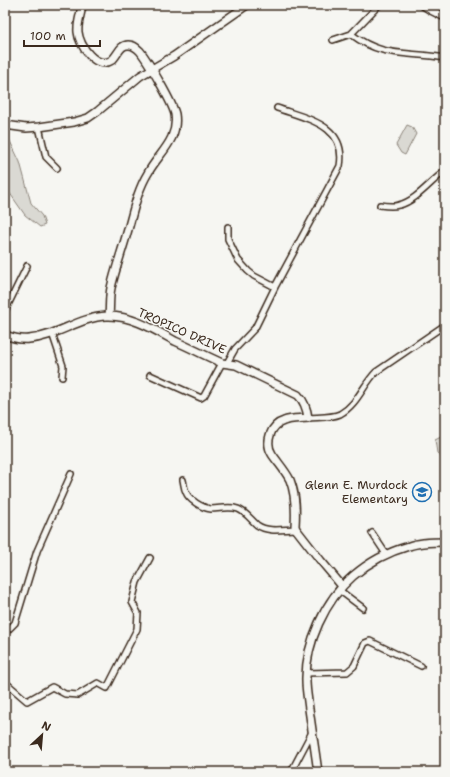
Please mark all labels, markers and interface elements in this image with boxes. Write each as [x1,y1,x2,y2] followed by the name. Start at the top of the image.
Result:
[24,22,100,48] scale bar
[30,28,66,44] text: 100 m
[135,304,229,358] street label: TROPICO DRIVE
[305,477,408,507] place label: Glenn E. Murdock Elementary
[411,481,433,503] school or university icon: Glenn E. Murdock Elementary
[22,715,62,755] north arrow
[39,718,54,735] text: N

